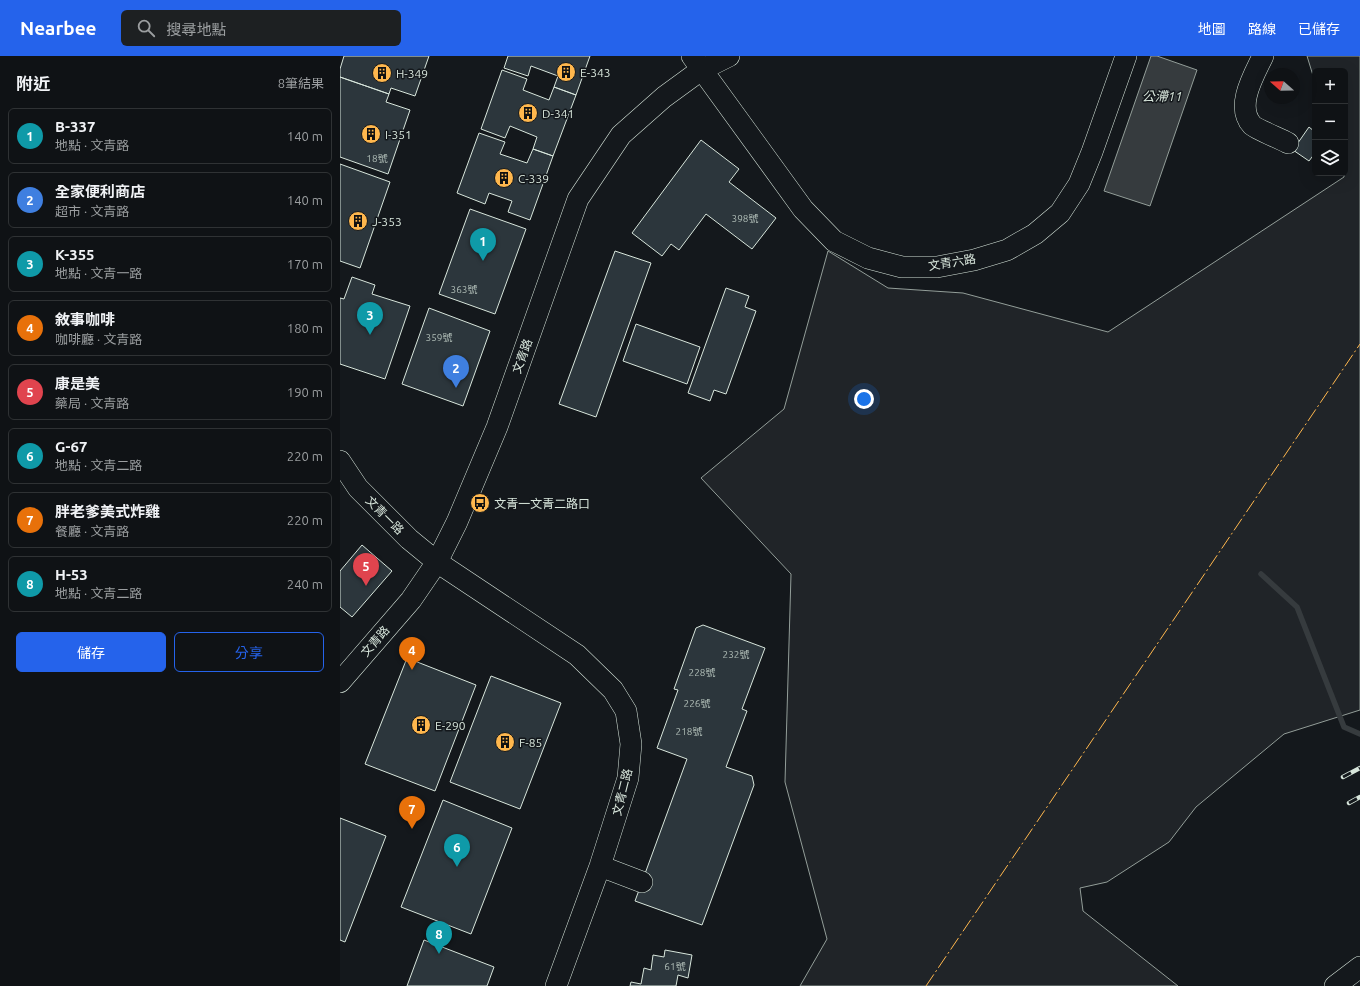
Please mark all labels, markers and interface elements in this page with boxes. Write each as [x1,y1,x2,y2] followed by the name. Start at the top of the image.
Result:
[121,10,401,46] search box
[20,17,97,39] text: Nearbee
[135,17,157,39] icon: search
[167,21,227,38] text: 搜尋地點
[1198,21,1226,37] text: 地圖
[1248,21,1276,37] text: 路線
[1298,21,1340,37] text: 已儲存
[555,61,577,83] building icon: E-343
[371,62,393,84] building icon: H-349
[580,66,611,79] place label: E-343
[396,67,428,80] place label: H-349
[1264,68,1300,104] north arrow
[1312,68,1348,176] map controls
[1312,68,1348,104] button: +
[16,74,50,93] text: 附近
[278,76,324,90] text: 8筆結果
[1142,89,1182,103] water label: 公滯11
[517,102,539,124] building icon: D-341
[1312,104,1348,140] button: −
[542,107,574,120] place label: D-341
[55,118,95,135] text: B-337
[360,123,382,145] building icon: I-351
[385,128,412,141] place label: I-351
[26,129,34,143] text: 1
[287,129,323,143] text: 140 m
[55,138,129,152] text: 地點 · 文青路
[1312,140,1348,176] button: layers
[366,153,388,164] house number: 18號
[493,167,515,189] building icon: C-339
[518,172,549,185] place label: C-339
[55,183,145,200] text: 全家便利商店
[26,193,34,207] text: 2
[287,193,323,207] text: 140 m
[55,204,129,218] text: 超市 · 文青路
[347,210,369,232] building icon: J-353
[732,213,758,224] house number: 398號
[372,215,402,228] place label: J-353
[470,228,496,261] pin: 1
[55,246,95,263] text: K-355
[927,252,977,272] street label: 文青六路
[26,257,34,271] text: 3
[287,257,323,271] text: 170 m
[55,266,142,280] text: 地點 · 文青一路
[451,284,477,295] house number: 363號
[357,302,383,335] pin: 3
[55,311,115,328] text: 敘事咖啡
[26,321,34,335] text: 4
[287,321,323,335] text: 180 m
[55,332,142,346] text: 咖啡廳 · 文青路
[426,332,452,343] house number: 359號
[510,337,534,375] street label: 文青路
[443,355,469,388] pin: 2
[55,375,100,392] text: 康是美
[26,385,34,399] text: 5
[287,385,323,399] text: 190 m
[854,389,874,409] your location
[55,396,129,410] text: 藥局 · 文青路
[55,438,87,455] text: G-67
[26,449,34,463] text: 6
[287,449,323,463] text: 220 m
[55,458,142,472] text: 地點 · 文青二路
[469,492,491,514] bus stop icon: 文青一文青二路口
[363,493,407,537] street label: 文青一路
[494,497,590,510] place label: 文青一文青二路口
[55,503,160,520] text: 胖老爹美式炸雞
[26,513,34,527] text: 7
[287,513,323,527] text: 220 m
[55,524,129,538] text: 餐廳 · 文青路
[353,553,379,586] pin: 5
[55,566,88,583] text: H-53
[26,577,34,591] text: 8
[287,577,323,591] text: 240 m
[55,586,142,600] text: 地點 · 文青二路
[358,623,392,659] street label: 文青路
[16,632,166,672] button: 儲存
[174,632,324,672] button: 分享
[399,637,425,670] pin: 4
[723,649,749,660] house number: 232號
[689,667,715,678] house number: 228號
[684,698,710,709] house number: 226號
[410,714,432,736] building icon: E-290
[435,719,466,732] place label: E-290
[676,726,702,737] house number: 218號
[494,731,516,753] building icon: F-85
[519,736,542,749] place label: F-85
[610,767,634,817] street label: 文青二路
[399,796,425,829] pin: 7
[444,834,470,867] pin: 6
[426,921,452,954] pin: 8
[664,961,686,972] house number: 61號

